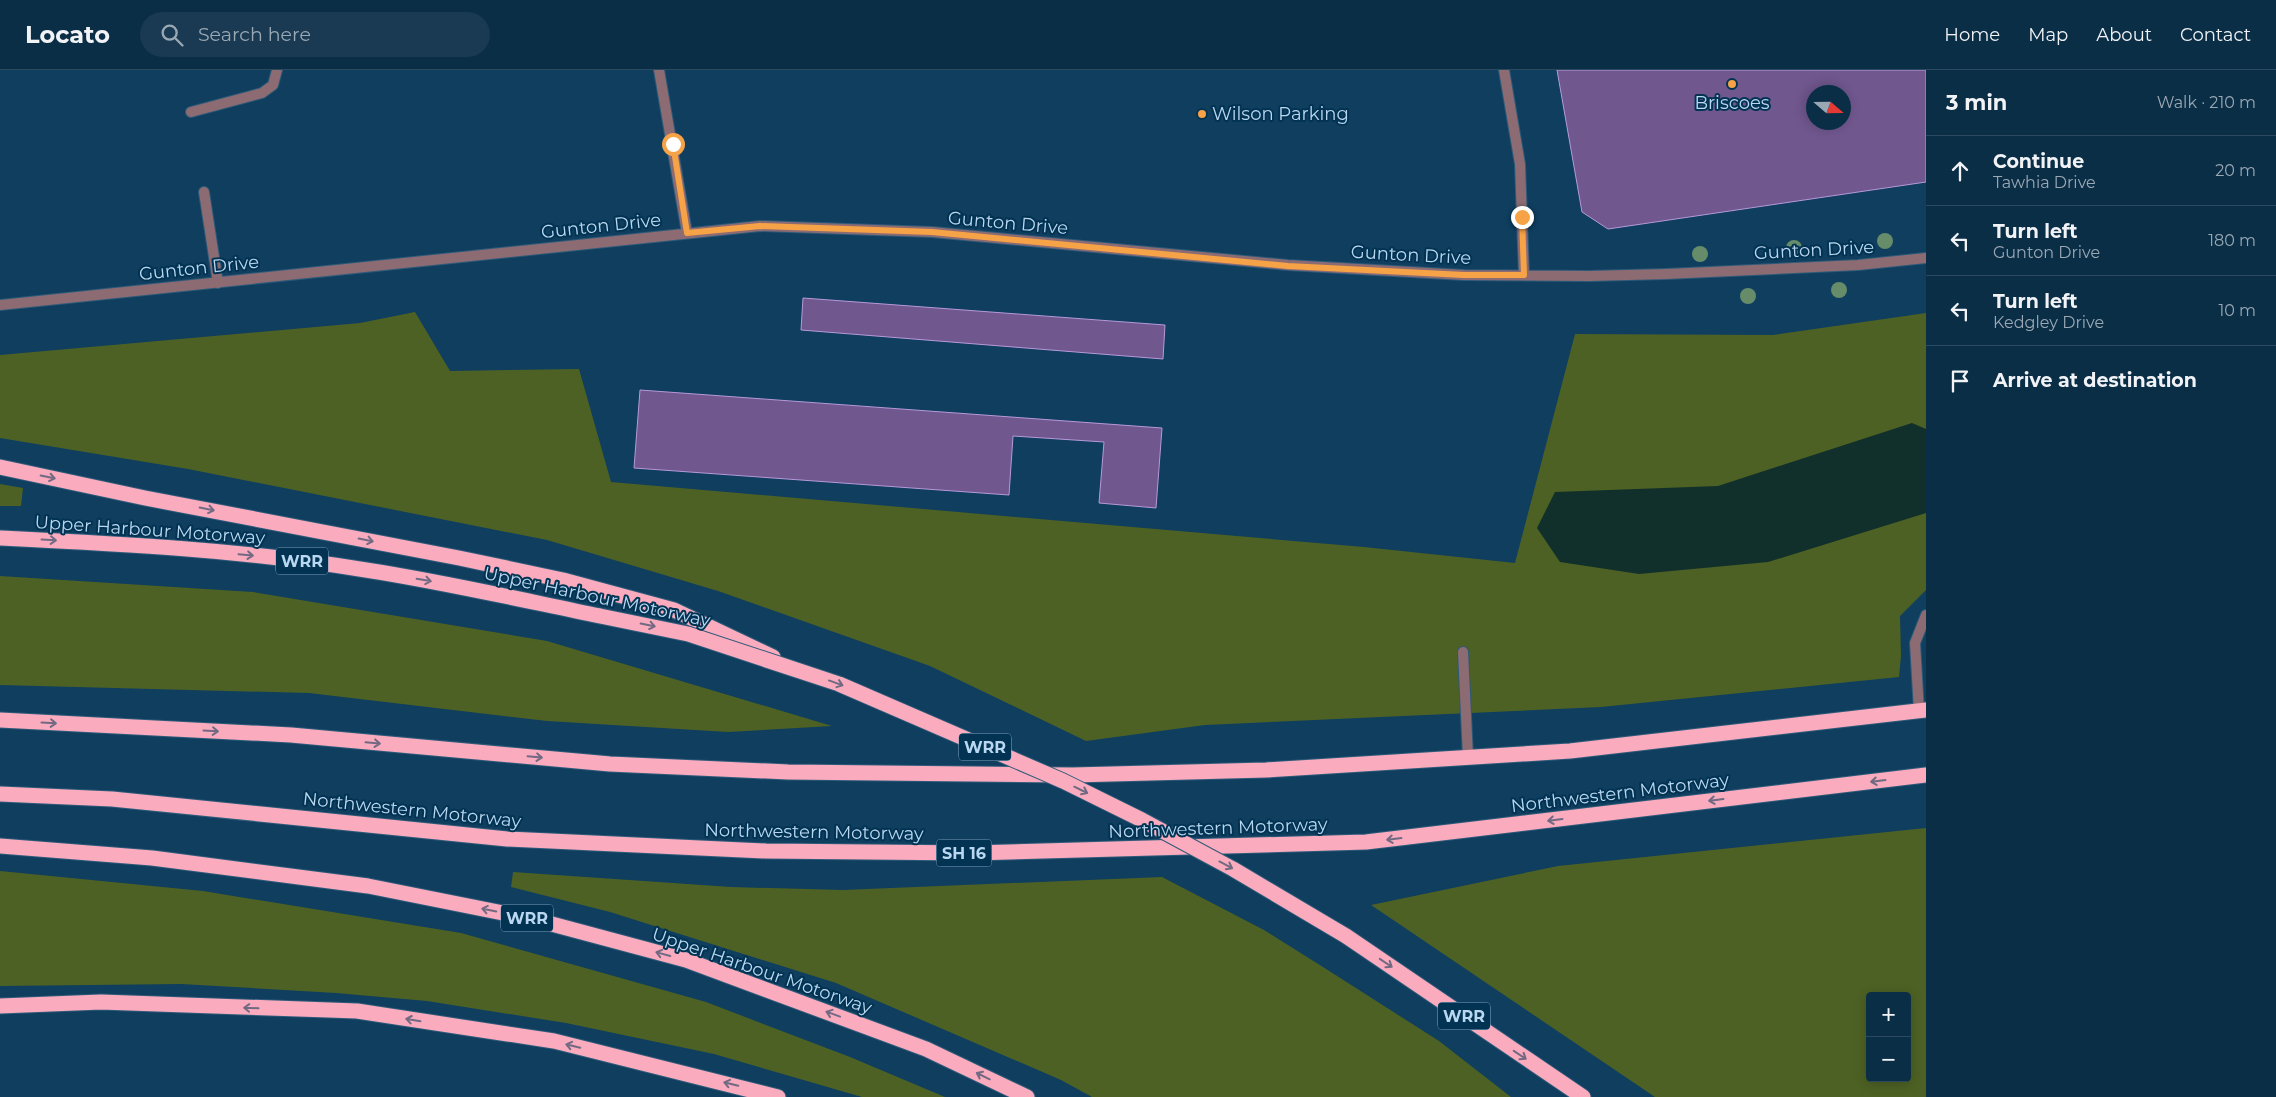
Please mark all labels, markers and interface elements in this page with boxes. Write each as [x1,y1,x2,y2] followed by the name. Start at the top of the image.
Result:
[140,12,490,57] search box
[25,20,110,49] text: Locato
[158,21,186,49] icon: search
[198,23,311,46] text: Search here
[1944,24,2000,46] text: Home
[2028,24,2068,46] text: Map
[2096,24,2152,46] text: About
[2180,24,2251,46] text: Contact
[1726,78,1738,90] marker: Briscoes
[1806,85,1851,130] north arrow
[1946,90,2007,115] text: 3 min
[1694,92,1770,114] place label: Briscoes
[2157,93,2256,112] text: Walk · 210 m
[1212,103,1349,125] place label: Wilson Parking
[1196,108,1208,120] marker: Wilson Parking
[662,133,685,156] route start
[1993,150,2084,173] text: Continue
[1946,157,1974,185] icon: ahead
[2215,161,2256,180] text: 20 m
[1993,173,2096,192] text: Tawhia Drive
[1511,206,1534,229] route end
[947,207,1069,239] street label: Gunton Drive
[540,209,662,243] street label: Gunton Drive
[1993,220,2078,243] text: Turn left
[1946,227,1974,255] icon: left
[2208,231,2256,250] text: 180 m
[1753,236,1875,264] street label: Gunton Drive
[1350,241,1472,269] street label: Gunton Drive
[1993,243,2100,262] text: Gunton Drive
[138,251,260,285] street label: Gunton Drive
[1993,290,2078,313] text: Turn left
[1946,297,1974,325] icon: left
[2218,301,2256,320] text: 10 m
[1993,313,2104,332] text: Kedgley Drive
[1946,367,1974,395] icon: arrive
[1993,369,2197,392] text: Arrive at destination
[39,473,55,482] one-way arrow
[198,505,214,515] one-way arrow
[34,511,266,549] street label: Upper Harbour Motorway
[40,535,56,545] one-way arrow
[358,535,374,545] one-way arrow
[276,548,328,574] road number: WRR
[237,550,253,560] one-way arrow
[482,562,713,632] street label: Upper Harbour Motorway
[415,576,431,585] one-way arrow
[639,621,655,631] one-way arrow
[828,679,844,688] one-way arrow
[40,718,56,727] one-way arrow
[203,727,219,736] one-way arrow
[959,734,1011,760] road number: WRR
[365,738,381,747] one-way arrow
[527,752,543,762] one-way arrow
[1510,769,1730,817] street label: Northwestern Motorway
[1870,776,1886,786] one-way arrow
[1073,786,1088,796] one-way arrow
[302,788,523,832] street label: Northwestern Motorway
[1709,795,1725,805] one-way arrow
[1108,813,1328,843] street label: Northwestern Motorway
[1547,815,1563,825] one-way arrow
[704,819,924,845] street label: Northwestern Motorway
[1386,834,1402,844] one-way arrow
[936,840,992,866] road number: SH 16
[1218,860,1233,870] one-way arrow
[501,904,553,931] road number: WRR
[481,905,497,914] one-way arrow
[649,923,875,1019] street label: Upper Harbour Motorway
[656,948,672,958] one-way arrow
[1379,958,1393,968] one-way arrow
[1866,992,1911,1082] map controls
[1866,992,1911,1037] button: +
[1438,1002,1490,1029] road number: WRR
[243,1003,259,1012] one-way arrow
[825,1009,841,1018] one-way arrow
[405,1014,421,1024] one-way arrow
[1866,1037,1911,1082] button: −
[565,1041,581,1050] one-way arrow
[1513,1050,1527,1060] one-way arrow
[976,1071,991,1080] one-way arrow
[723,1079,739,1088] one-way arrow

